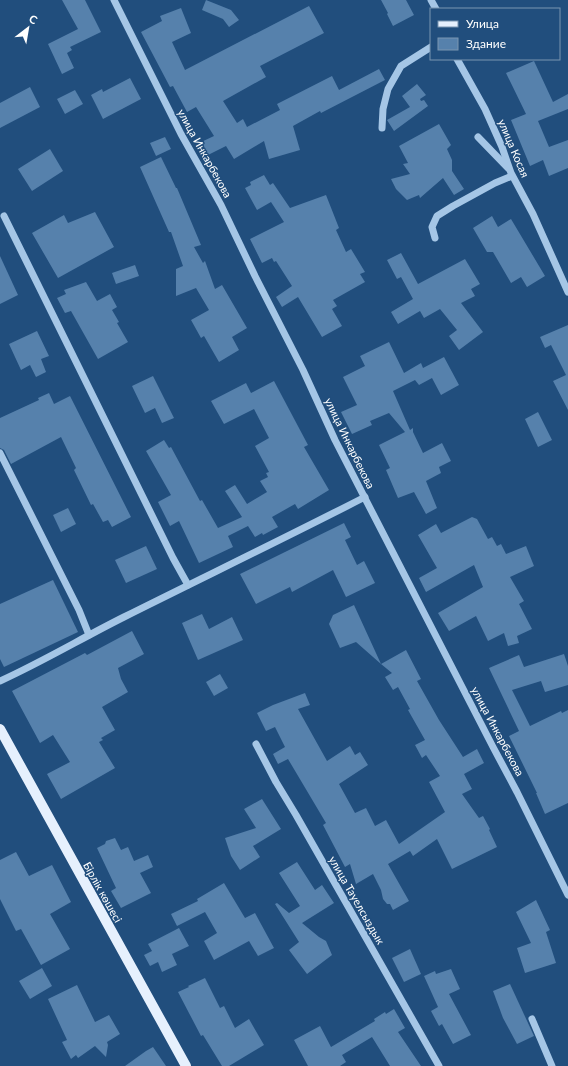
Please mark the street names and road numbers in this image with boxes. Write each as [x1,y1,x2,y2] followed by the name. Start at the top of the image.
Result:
[175,106,235,200] street label: улица Инкарбекова
[496,117,532,179] street label: улица Косая
[322,395,378,491] street label: улица Инкарбекова
[469,684,527,778] street label: улица Инкарбекова
[326,854,388,947] street label: улица Тауелсыздык
[81,859,125,925] street label: Бірлік көшесі

